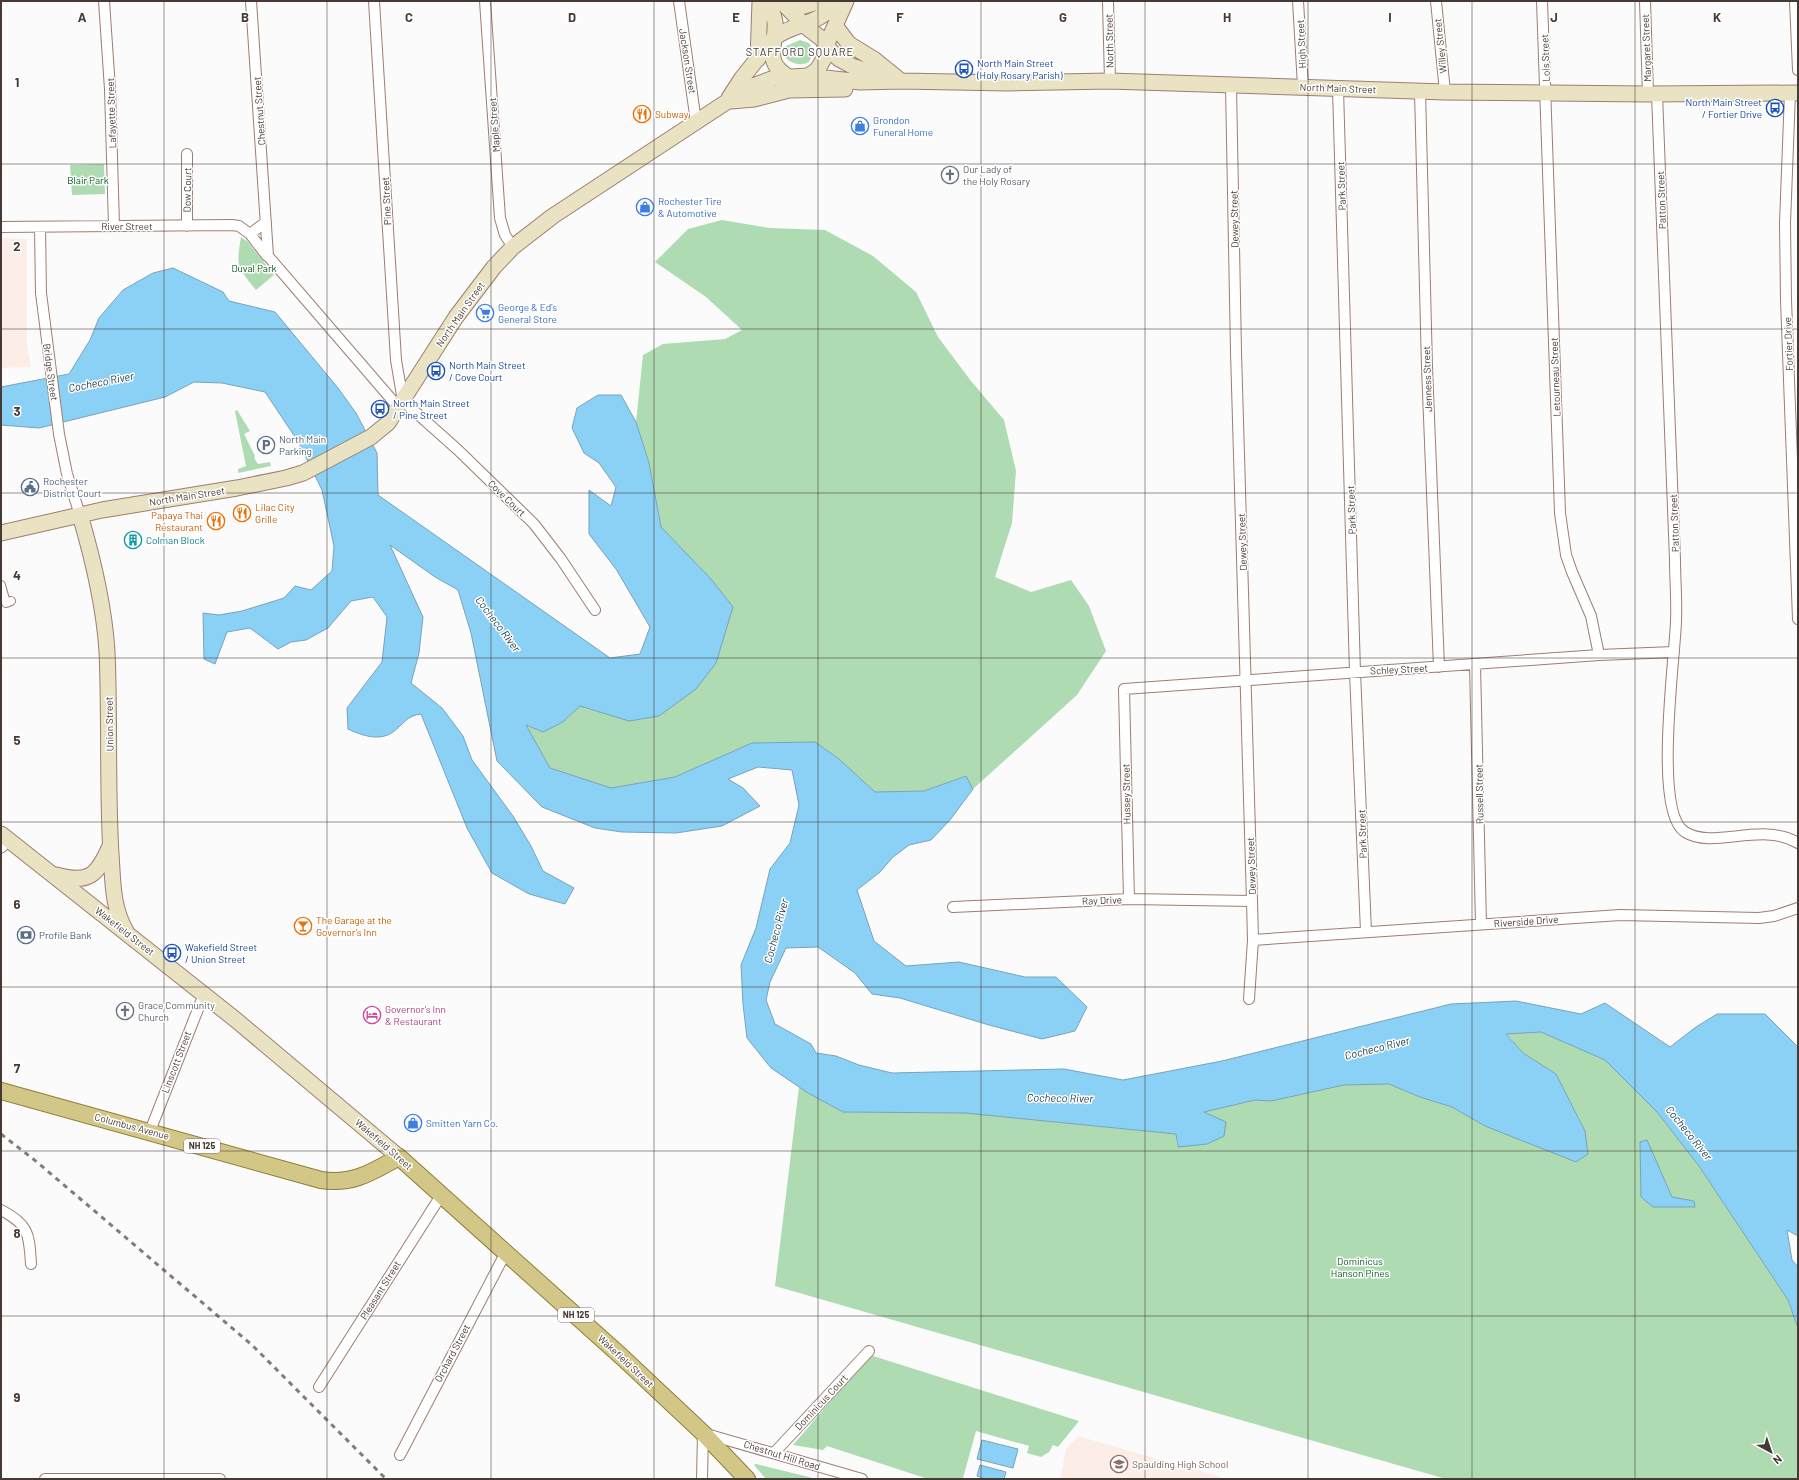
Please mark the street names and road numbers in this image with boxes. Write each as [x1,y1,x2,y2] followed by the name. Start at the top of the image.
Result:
[1103,13,1115,68] street label: North Street
[1639,13,1653,82] street label: Margaret Street
[1431,18,1449,74] street label: Willey Street
[1294,19,1308,69] street label: High Street
[677,27,699,95] street label: Jackson Street
[1538,34,1552,82] street label: Lois Street
[251,76,267,146] street label: Chestnut Street
[104,77,118,149] street label: Lafayette Street
[1300,81,1377,95] street label: North Main Street
[486,97,502,153] street label: Maple Street
[1334,161,1348,211] street label: Park Street
[181,167,193,213] street label: Dow Court
[1654,170,1668,229] street label: Patton Street
[379,176,393,225] street label: Pine Street
[1227,190,1241,248] street label: Dewey Street
[101,220,153,232] street label: River Street
[433,279,487,349] street label: North Main Street
[1781,317,1795,371] street label: Fortier Drive
[1548,337,1562,417] street label: Letourneau Street
[41,342,61,402] street label: Bridge Street
[1420,346,1434,412] street label: Jenness Street
[486,477,529,519] street label: Cove Court
[148,484,226,508] street label: North Main Street
[1344,485,1358,535] street label: Park Street
[1667,493,1681,552] street label: Patton Street
[1235,513,1249,571] street label: Dewey Street
[1370,661,1429,677] street label: Schley Street
[103,696,115,751] street label: Union Street
[1119,763,1133,824] street label: Hussey Street
[1472,763,1486,824] street label: Russell Street
[1355,809,1369,859] street label: Park Street
[1244,837,1258,895] street label: Dewey Street
[1082,893,1122,907] street label: Ray Drive
[93,904,157,958] street label: Wakefield Street
[1493,913,1559,929] street label: Riverside Drive
[159,1029,193,1095] street label: Linscott Street
[93,1110,171,1142] street label: Columbus Avenue
[353,1116,415,1172] street label: Wakefield Street
[184,1139,220,1153] road number: NH 125
[357,1258,403,1322] street label: Pleasant Street
[558,1308,594,1322] road number: NH 125
[432,1322,472,1384] street label: Orchard Street
[596,1332,657,1390] street label: Wakefield Street
[792,1371,850,1432] street label: Dominicus Court
[742,1438,822,1472] street label: Chestnut Hill Road

